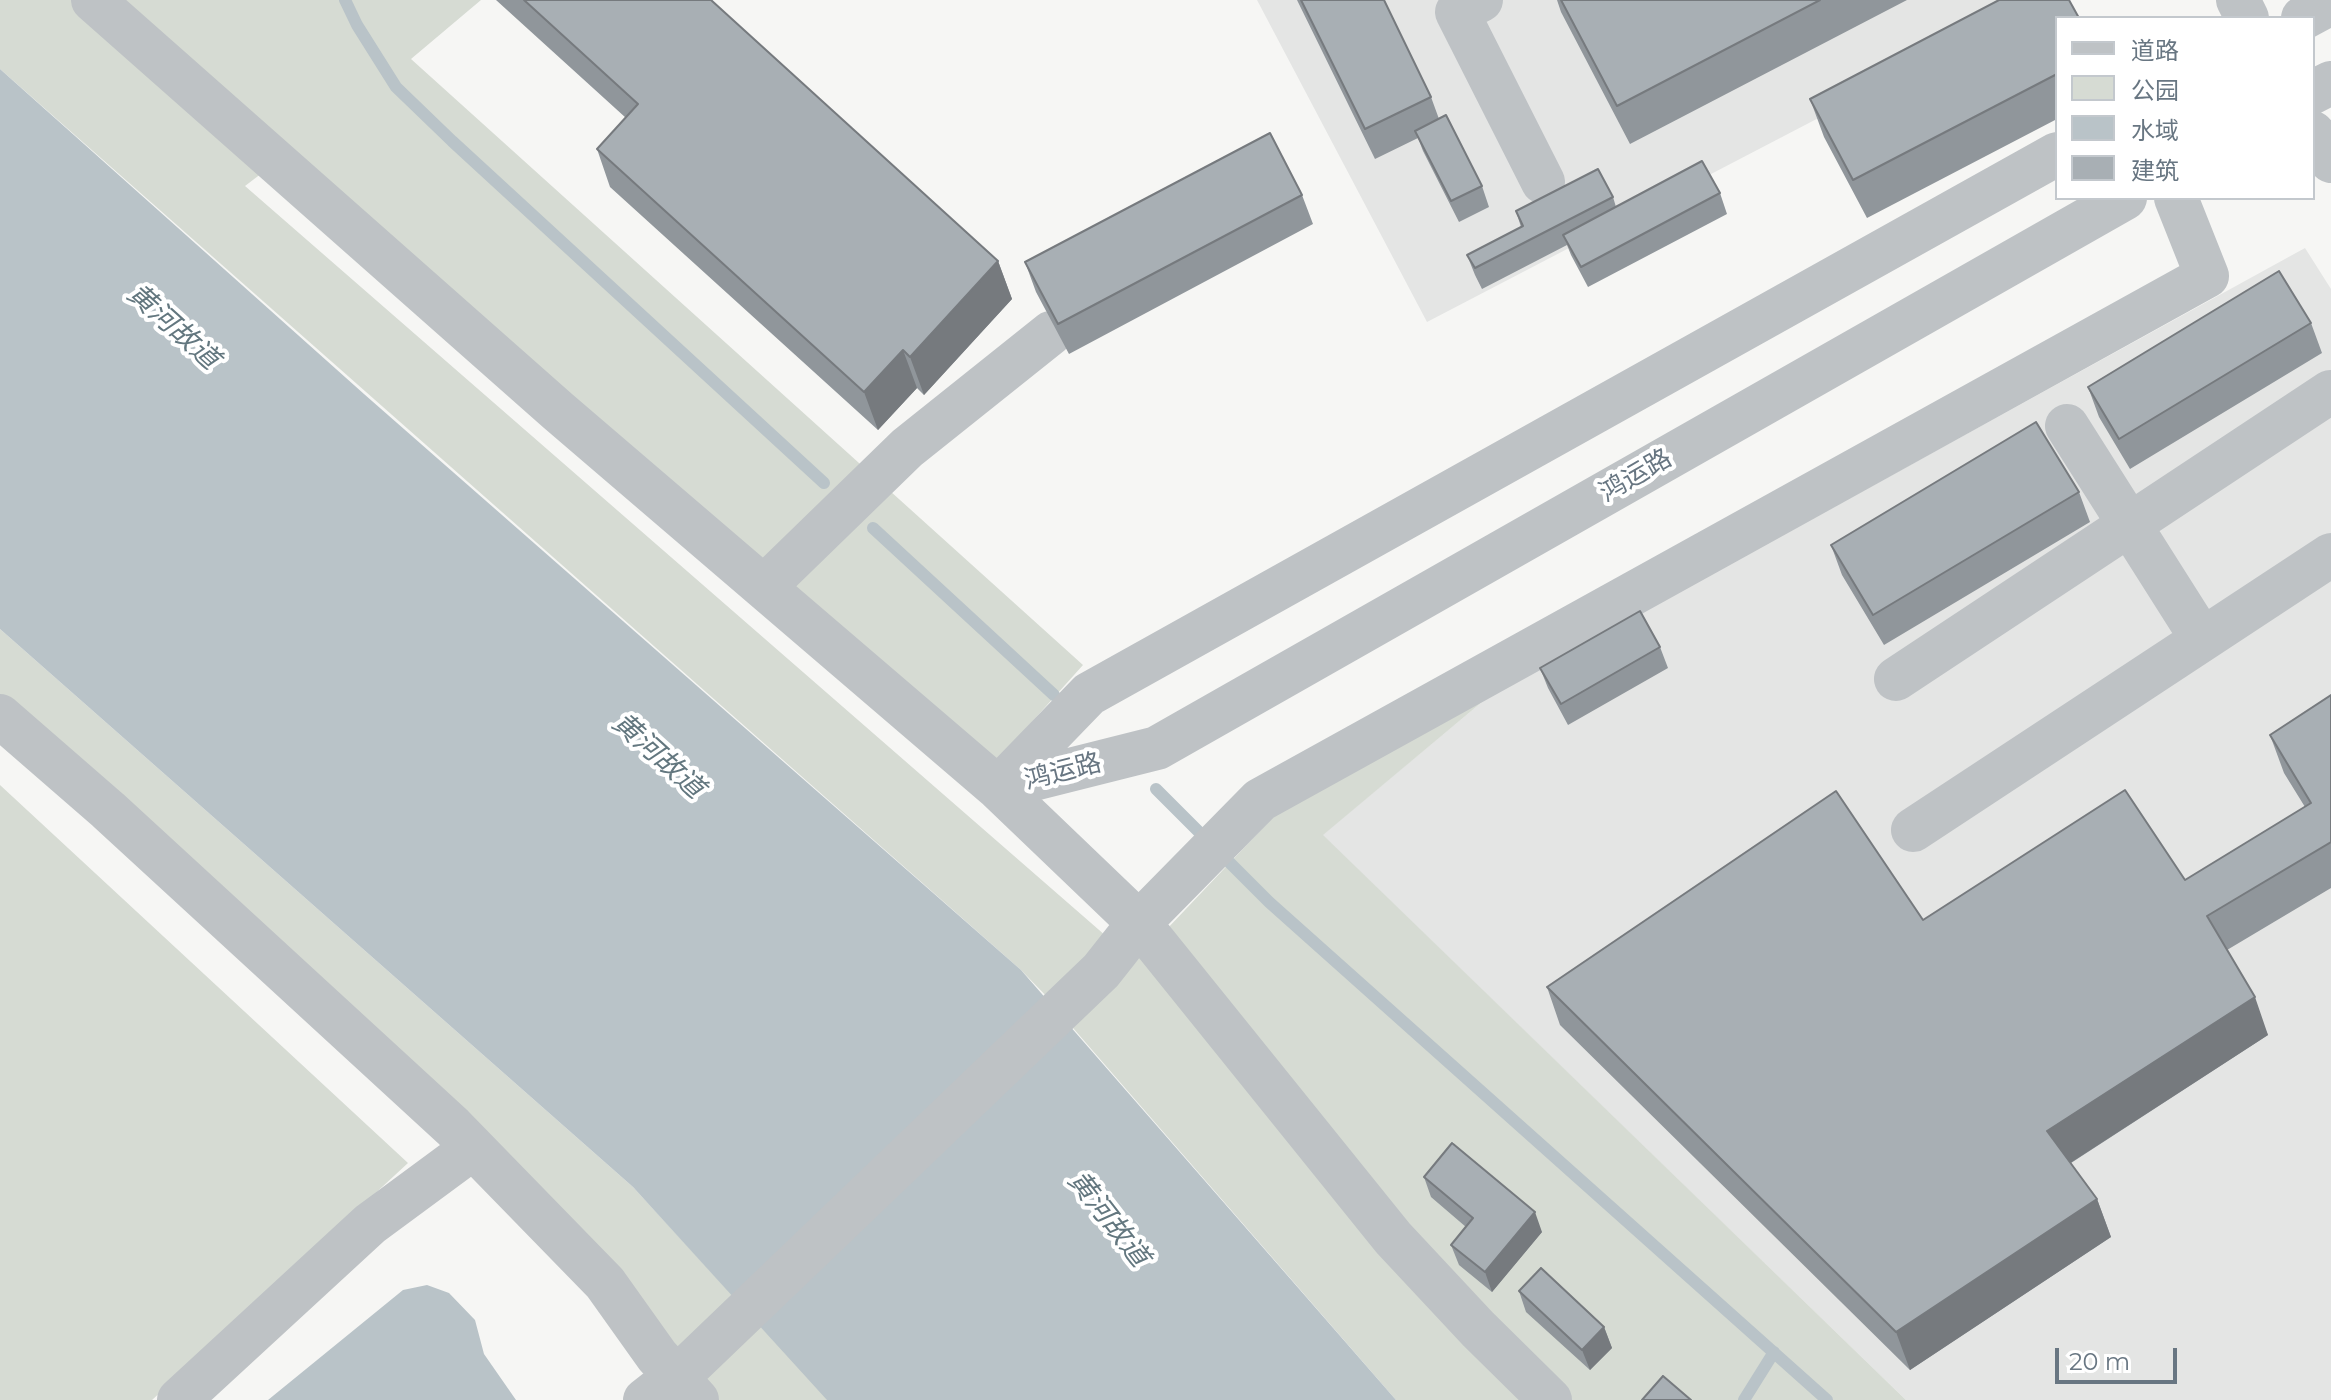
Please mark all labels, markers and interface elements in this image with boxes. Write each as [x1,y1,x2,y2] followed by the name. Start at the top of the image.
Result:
[2055,16,2315,200] legend
[2131,36,2179,65] text: 道路
[2131,76,2179,105] text: 公园
[2131,116,2179,145] text: 水域
[2131,156,2179,185] text: 建筑
[120,277,226,377] water label: 黄河故道
[1594,443,1678,509] street label: 鸿运路
[605,706,711,806] water label: 黄河故道
[1021,747,1105,797] street label: 鸿运路
[1060,1165,1156,1273] water label: 黄河故道
[2059,1332,2181,1382] scale bar
[2069,1347,2130,1376] text: 20 m

